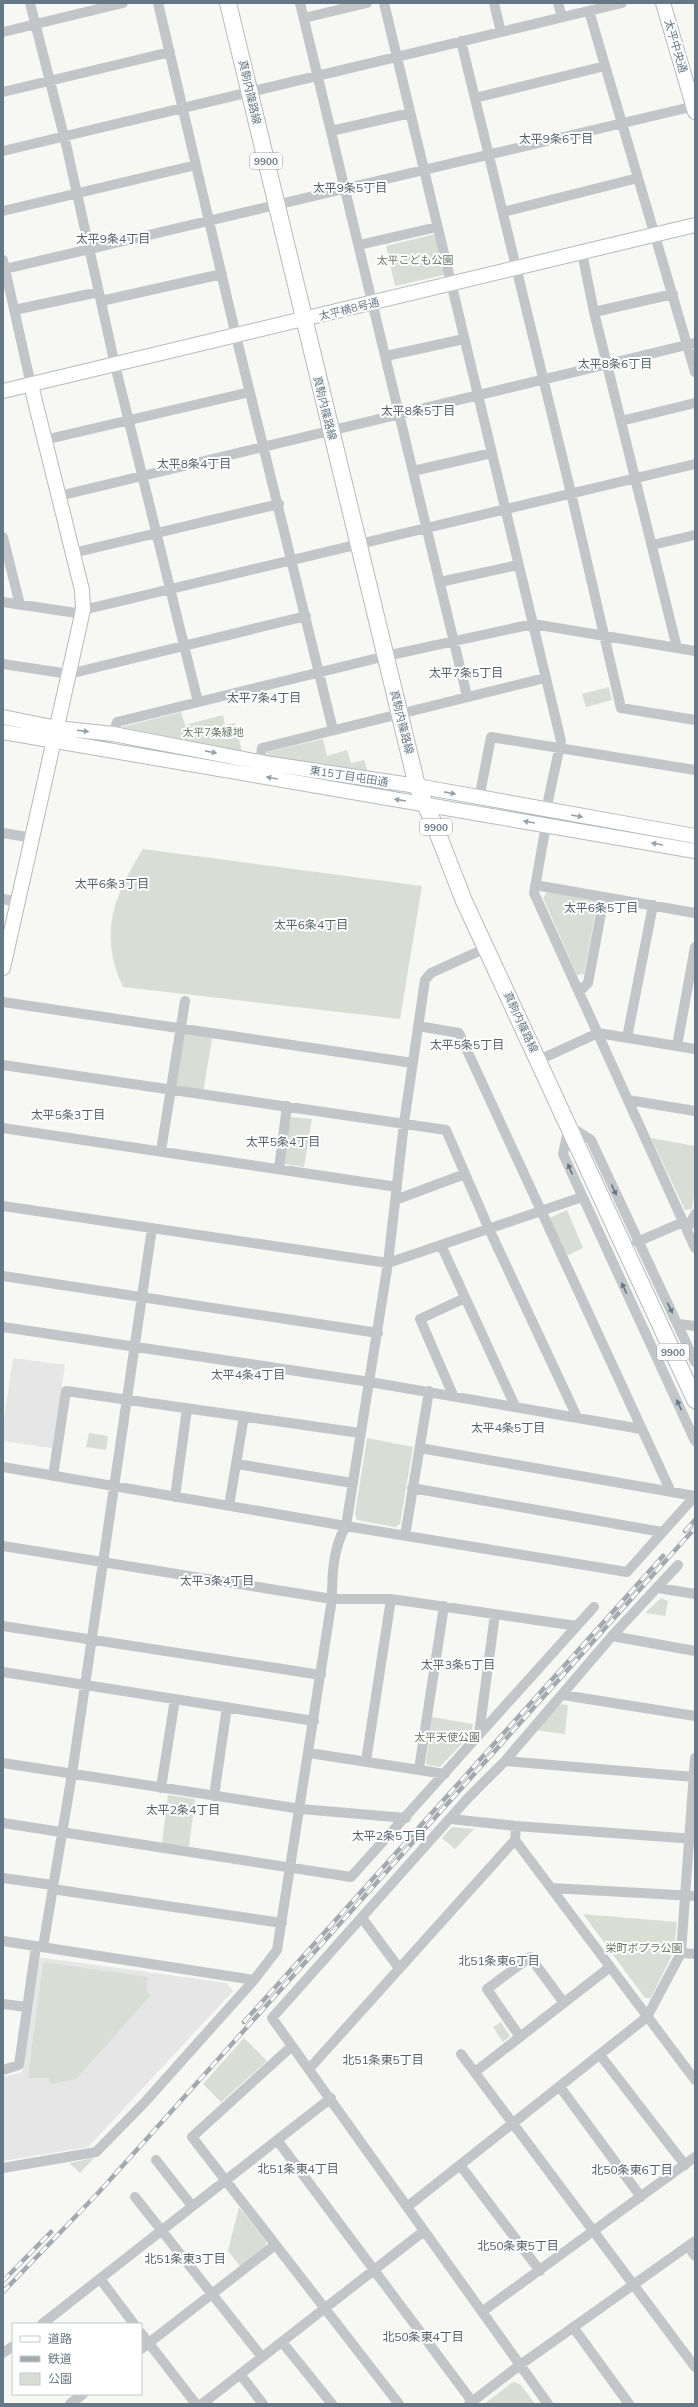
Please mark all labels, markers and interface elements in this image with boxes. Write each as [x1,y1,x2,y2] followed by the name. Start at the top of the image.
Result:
[662,18,690,74] street label: 太平中央通
[236,58,264,126] street label: 真駒内篠路線
[519,131,593,146] district label: 太平9条6丁目
[250,153,282,169] road number: 9900
[313,180,387,195] district label: 太平9条5丁目
[76,231,150,246] district label: 太平9条4丁目
[377,253,454,267] park label: 太平こども公園
[317,295,381,323] street label: 太平横8号通
[578,356,652,371] district label: 太平8条6丁目
[310,374,340,442] street label: 真駒内篠路線
[381,403,455,418] district label: 太平8条5丁目
[157,456,231,471] district label: 太平8条4丁目
[429,665,503,680] district label: 太平7条5丁目
[387,688,417,756] street label: 真駒内篠路線
[227,690,301,705] district label: 太平7条4丁目
[182,725,244,739] park label: 太平7条緑地
[77,727,89,734] one-way arrow
[205,750,217,756] one-way arrow
[309,763,389,789] street label: 東15丁目屯田通
[266,775,278,781] one-way arrow
[443,790,456,796] one-way arrow
[394,797,407,803] one-way arrow
[571,813,584,819] one-way arrow
[420,819,452,835] road number: 9900
[522,819,535,825] one-way arrow
[650,841,663,847] one-way arrow
[75,876,149,891] district label: 太平6条3丁目
[564,900,638,915] district label: 太平6条5丁目
[274,917,348,932] district label: 太平6条4丁目
[501,989,541,1055] street label: 真駒内篠路線
[430,1037,504,1052] district label: 太平5条5丁目
[31,1107,105,1122] district label: 太平5条3丁目
[246,1134,320,1149] district label: 太平5条4丁目
[566,1163,572,1175] one-way arrow
[611,1185,617,1196] one-way arrow
[621,1282,627,1293] one-way arrow
[667,1302,673,1313] one-way arrow
[657,1344,689,1360] road number: 9900
[211,1367,285,1382] district label: 太平4条4丁目
[675,1399,681,1411] one-way arrow
[471,1420,545,1435] district label: 太平4条5丁目
[180,1573,254,1588] district label: 太平3条4丁目
[421,1657,495,1672] district label: 太平3条5丁目
[414,1730,480,1744] park label: 太平天使公園
[146,1802,220,1817] district label: 太平2条4丁目
[352,1828,426,1843] district label: 太平2条5丁目
[606,1941,683,1955] park label: 栄町ポプラ公園
[458,1953,540,1968] district label: 北51条東6丁目
[342,2052,424,2067] district label: 北51条東5丁目
[257,2161,339,2176] district label: 北51条東4丁目
[591,2162,673,2177] district label: 北50条東6丁目
[477,2238,559,2253] district label: 北50条東5丁目
[144,2251,226,2266] district label: 北51条東3丁目
[12,2323,142,2395] legend
[382,2329,464,2344] district label: 北50条東4丁目
[48,2331,72,2346] text: 道路
[48,2351,72,2366] text: 鉄道
[48,2371,72,2386] text: 公園

